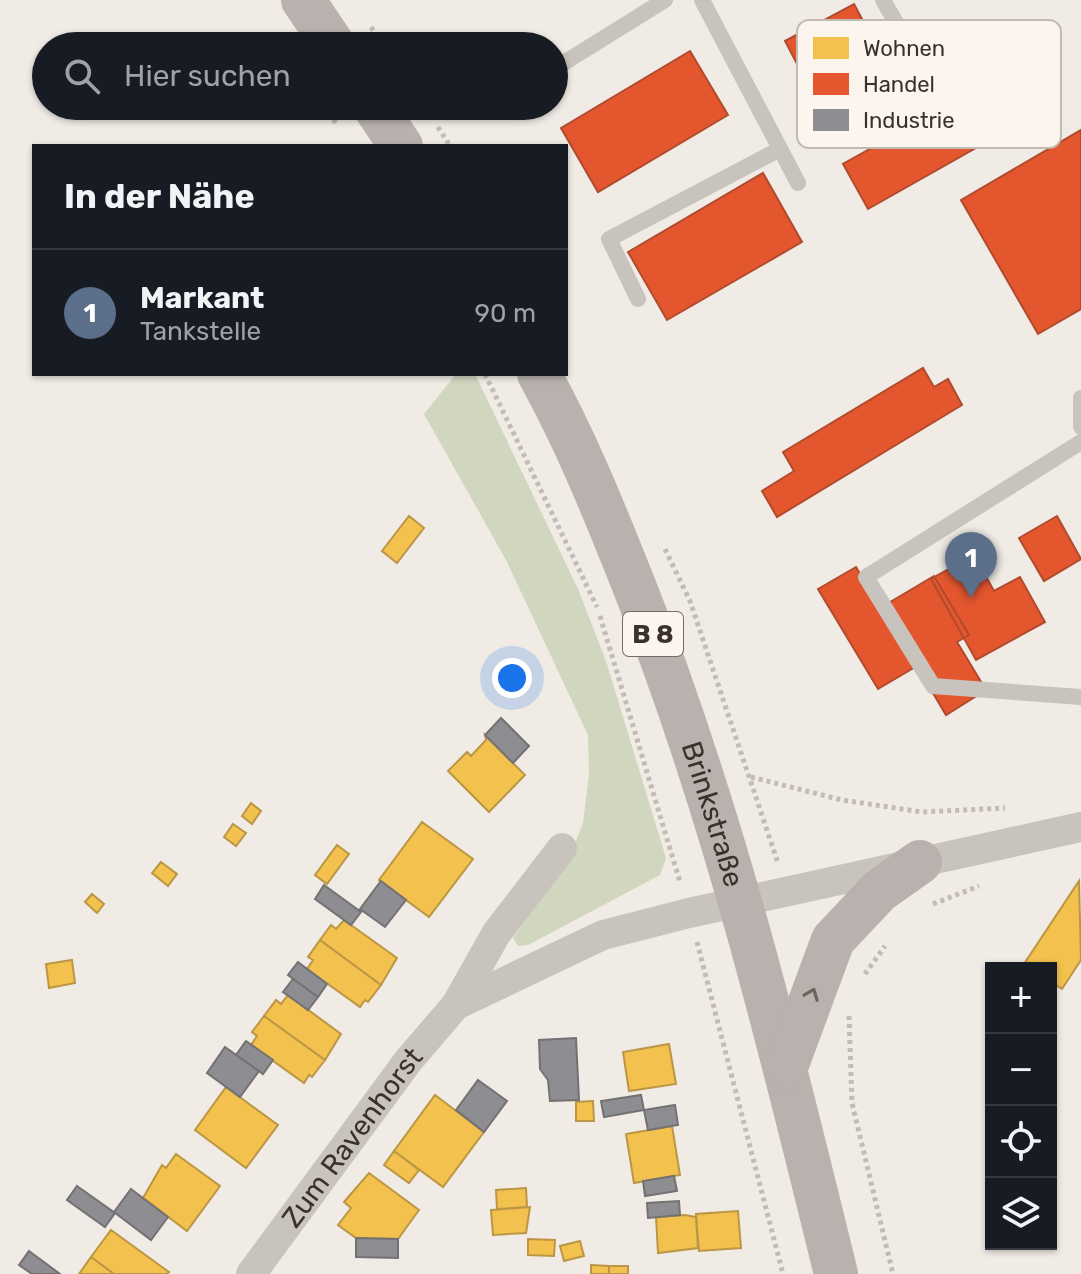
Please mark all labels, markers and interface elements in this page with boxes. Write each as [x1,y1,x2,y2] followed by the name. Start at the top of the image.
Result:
[797,20,1061,148] legend
[32,32,568,120] search box
[863,35,945,62] text: Wohnen
[60,54,104,98] icon: search
[124,58,291,94] text: Hier suchen
[863,71,935,98] text: Handel
[863,107,954,134] text: Industrie
[64,176,255,217] text: In der Nähe
[140,280,264,316] text: Markant
[84,298,96,329] text: 1
[475,298,536,329] text: 90 m
[140,316,261,347] text: Tankstelle
[945,532,997,598] pin: 1
[623,612,683,656] road number: B 8
[492,658,532,698] your location
[675,737,751,891] street label: Brinkstraße
[985,962,1057,1250] map controls
[985,962,1057,1034] button: +
[802,988,819,1002] one-way arrow
[985,1034,1057,1106] button: −
[275,1040,429,1234] street label: Zum Ravenhorst
[985,1106,1057,1178] button: locate
[985,1178,1057,1250] button: layers

